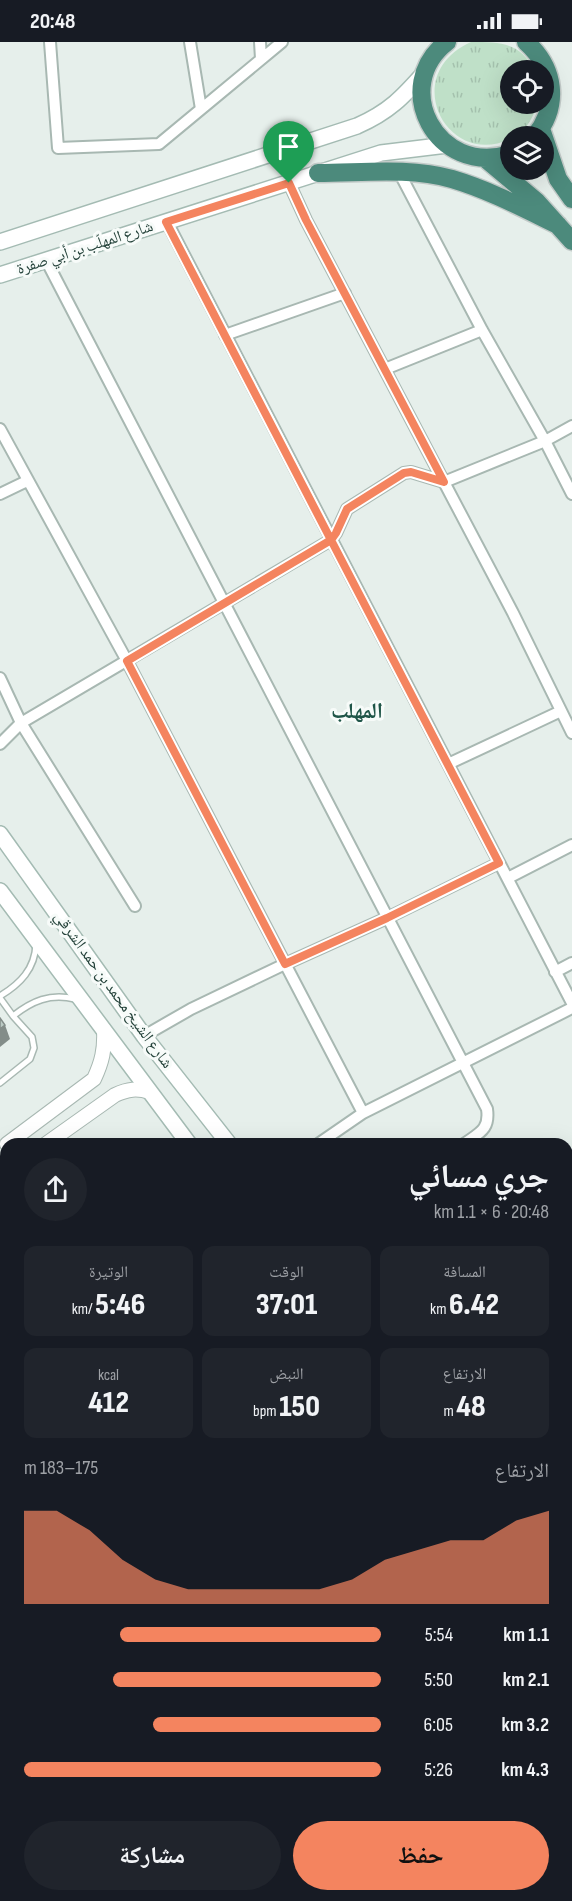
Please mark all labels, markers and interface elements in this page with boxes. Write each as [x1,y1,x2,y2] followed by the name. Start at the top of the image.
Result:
[30,8,75,35] text: 20:48
[500,60,554,180] map controls
[500,60,554,114] button: locate
[263,121,314,183] pin
[500,126,554,180] button: layers
[272,130,305,163] icon: arrive
[14,216,156,281] street label: شارع المهلّب بن أبي صفرة
[331,698,383,725] district label: المهلب
[48,908,176,1074] street label: شارع الشيخ محمد بن حمد الشرقي
[409,1157,549,1197] text: جري مسائي
[24,1158,87,1221] button: share
[434,1200,549,1224] text: 20:48 · 6 × 1.1 km
[89,1263,128,1282] text: الوتيرة
[269,1263,304,1282] text: الوقت
[443,1263,486,1282] text: المسافة
[95,1287,145,1323] text: 5:46
[256,1287,317,1323] text: 37:01
[449,1287,499,1323] text: 6.42
[72,1300,95,1319] text: /km
[430,1300,449,1319] text: km
[269,1365,304,1384] text: النبض
[443,1365,486,1384] text: الارتفاع
[98,1366,119,1385] text: kcal
[88,1385,129,1421] text: 412
[279,1389,320,1425] text: 150
[456,1389,486,1425] text: 48
[253,1402,279,1421] text: bpm
[443,1402,456,1421] text: m
[24,1456,98,1480] text: 175–183 m
[494,1459,549,1483] text: الارتفاع
[425,1623,453,1647] text: 5:54
[503,1623,549,1647] text: 1.1 km
[424,1668,453,1692] text: 5:50
[503,1668,549,1692] text: 2.1 km
[424,1713,453,1737] text: 6:05
[501,1713,549,1737] text: 3.2 km
[424,1758,453,1782] text: 5:26
[501,1758,549,1782] text: 4.3 km
[24,1821,281,1890] button: مشاركة
[293,1821,549,1890] button: حفظ

